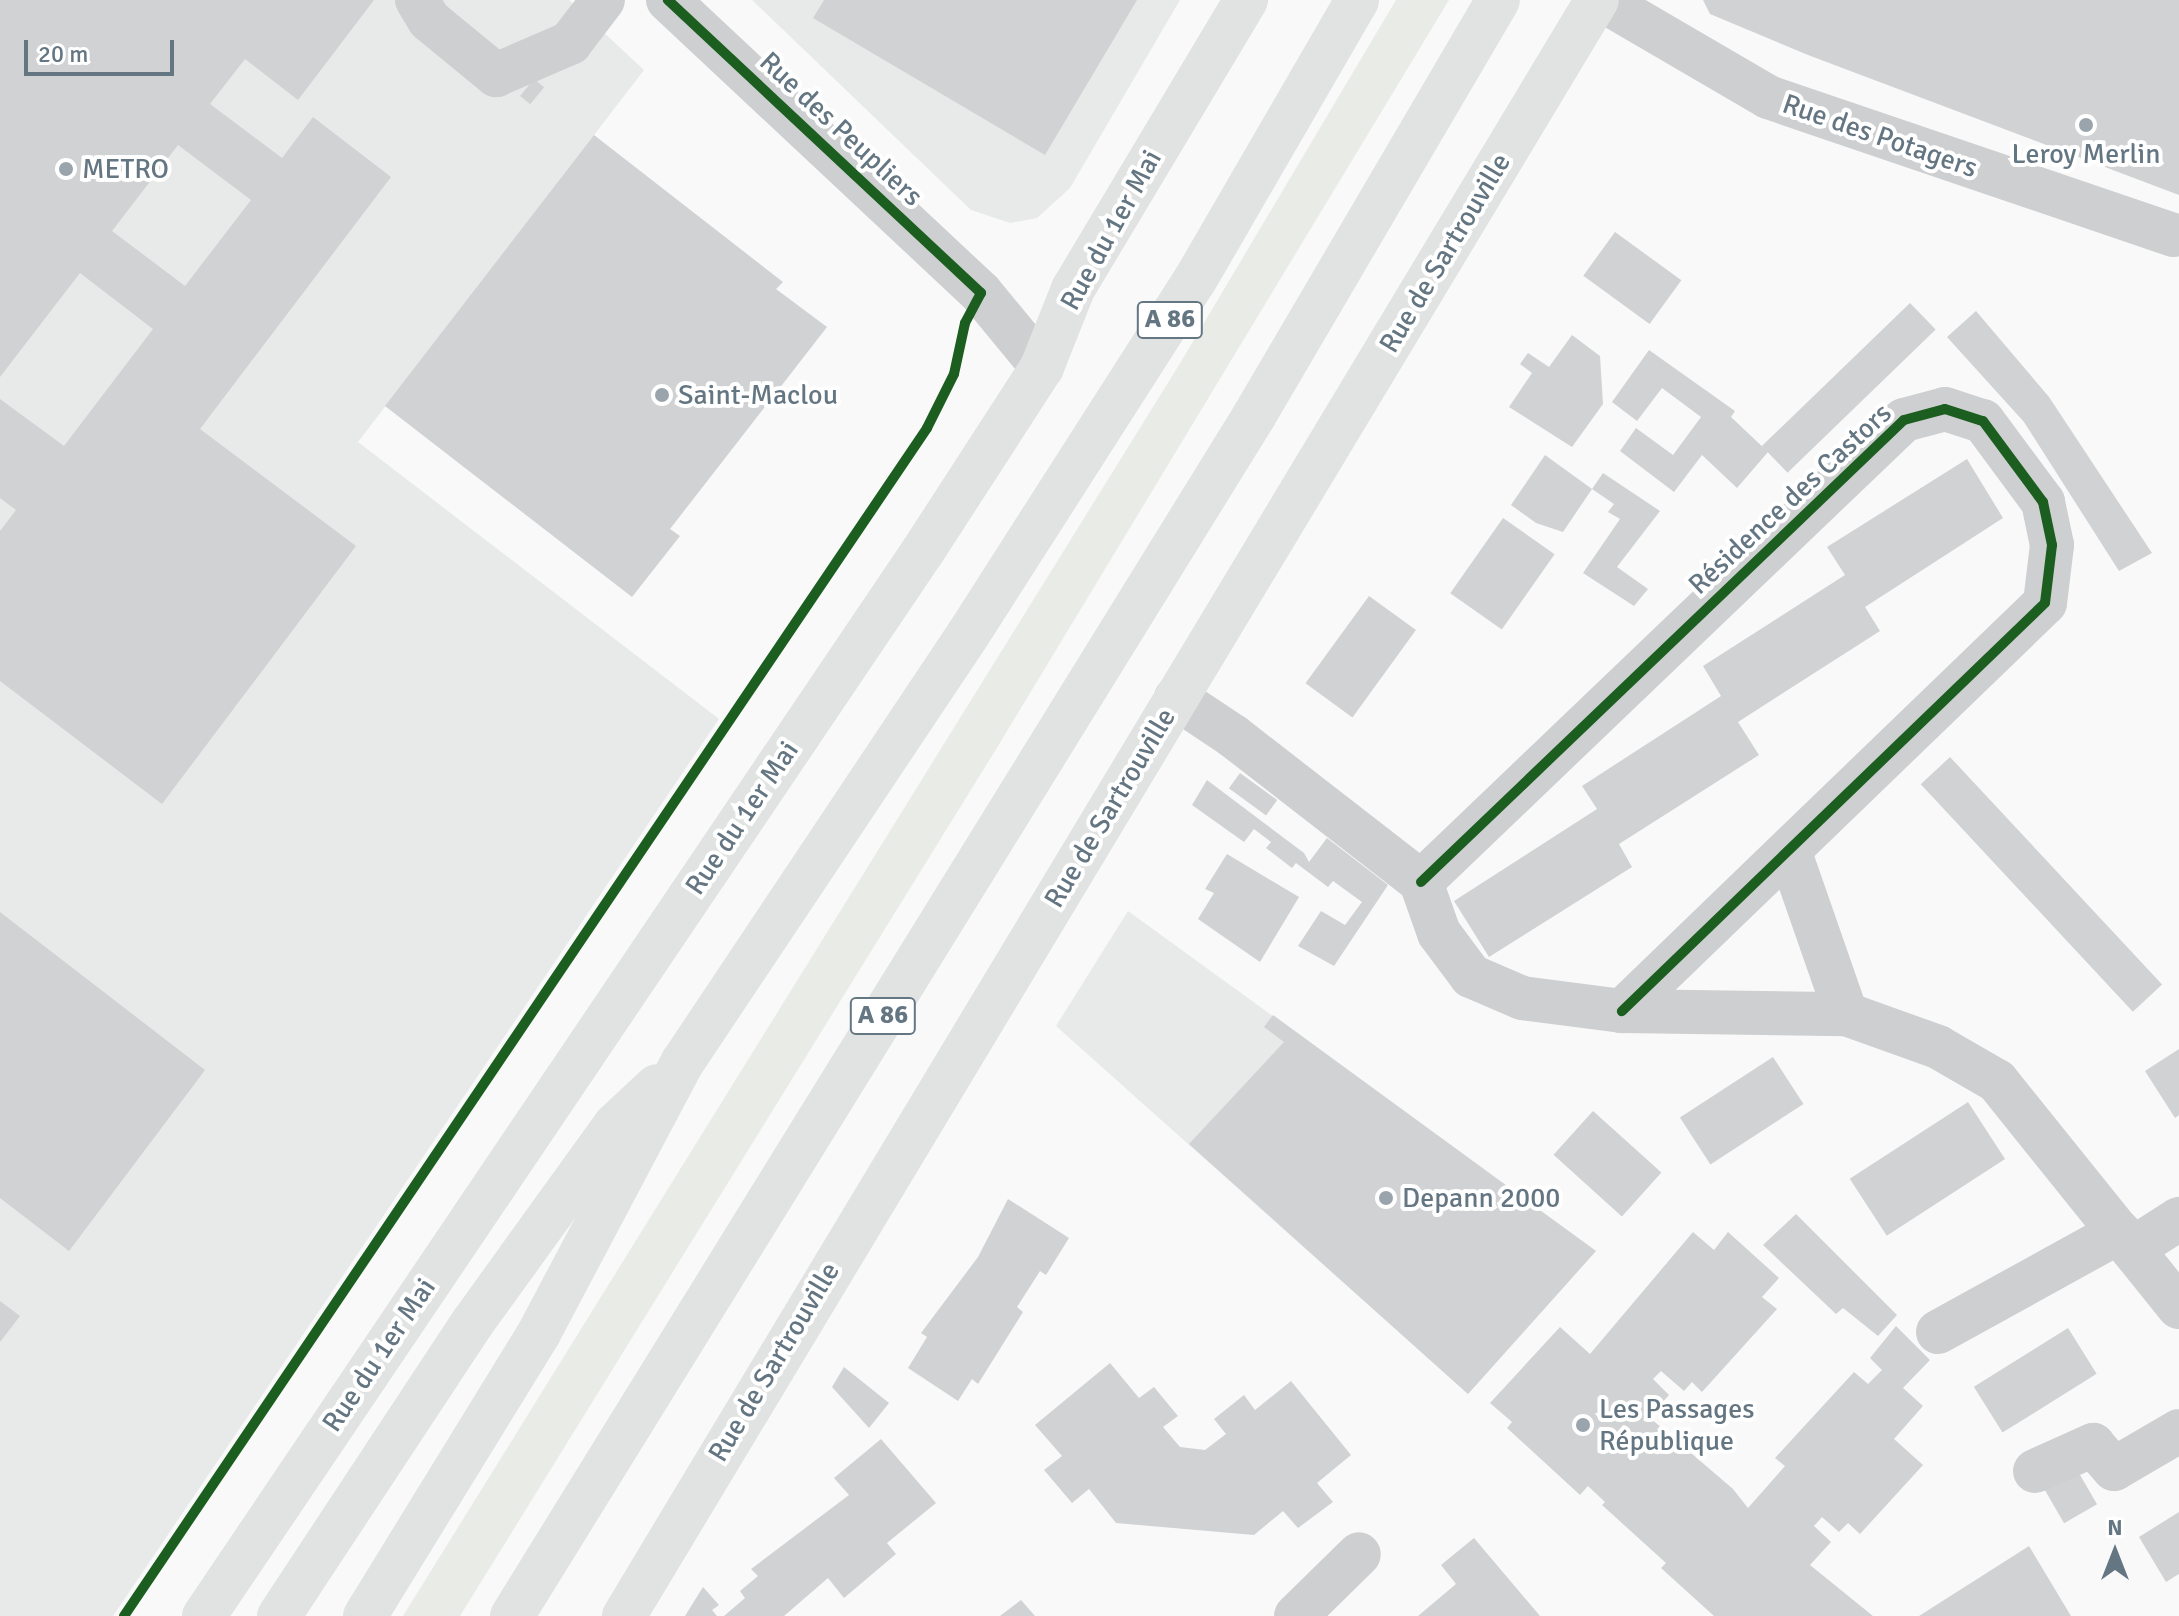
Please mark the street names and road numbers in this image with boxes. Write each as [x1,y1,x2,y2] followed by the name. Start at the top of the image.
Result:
[753,45,929,213] street label: Rue des Peupliers
[1778,87,1982,185] street label: Rue des Potagers
[1053,144,1169,316] street label: Rue du 1er Mai
[1372,147,1518,359] street label: Rue de Sartrouville
[1136,298,1204,342] road number: A 86
[1682,396,1898,602] street label: Résidence des Castors
[1037,702,1183,914] street label: Rue de Sartrouville
[678,735,806,901] street label: Rue du 1er Mai
[849,994,917,1038] road number: A 86
[701,1256,847,1468] street label: Rue de Sartrouville
[315,1272,443,1438] street label: Rue du 1er Mai

